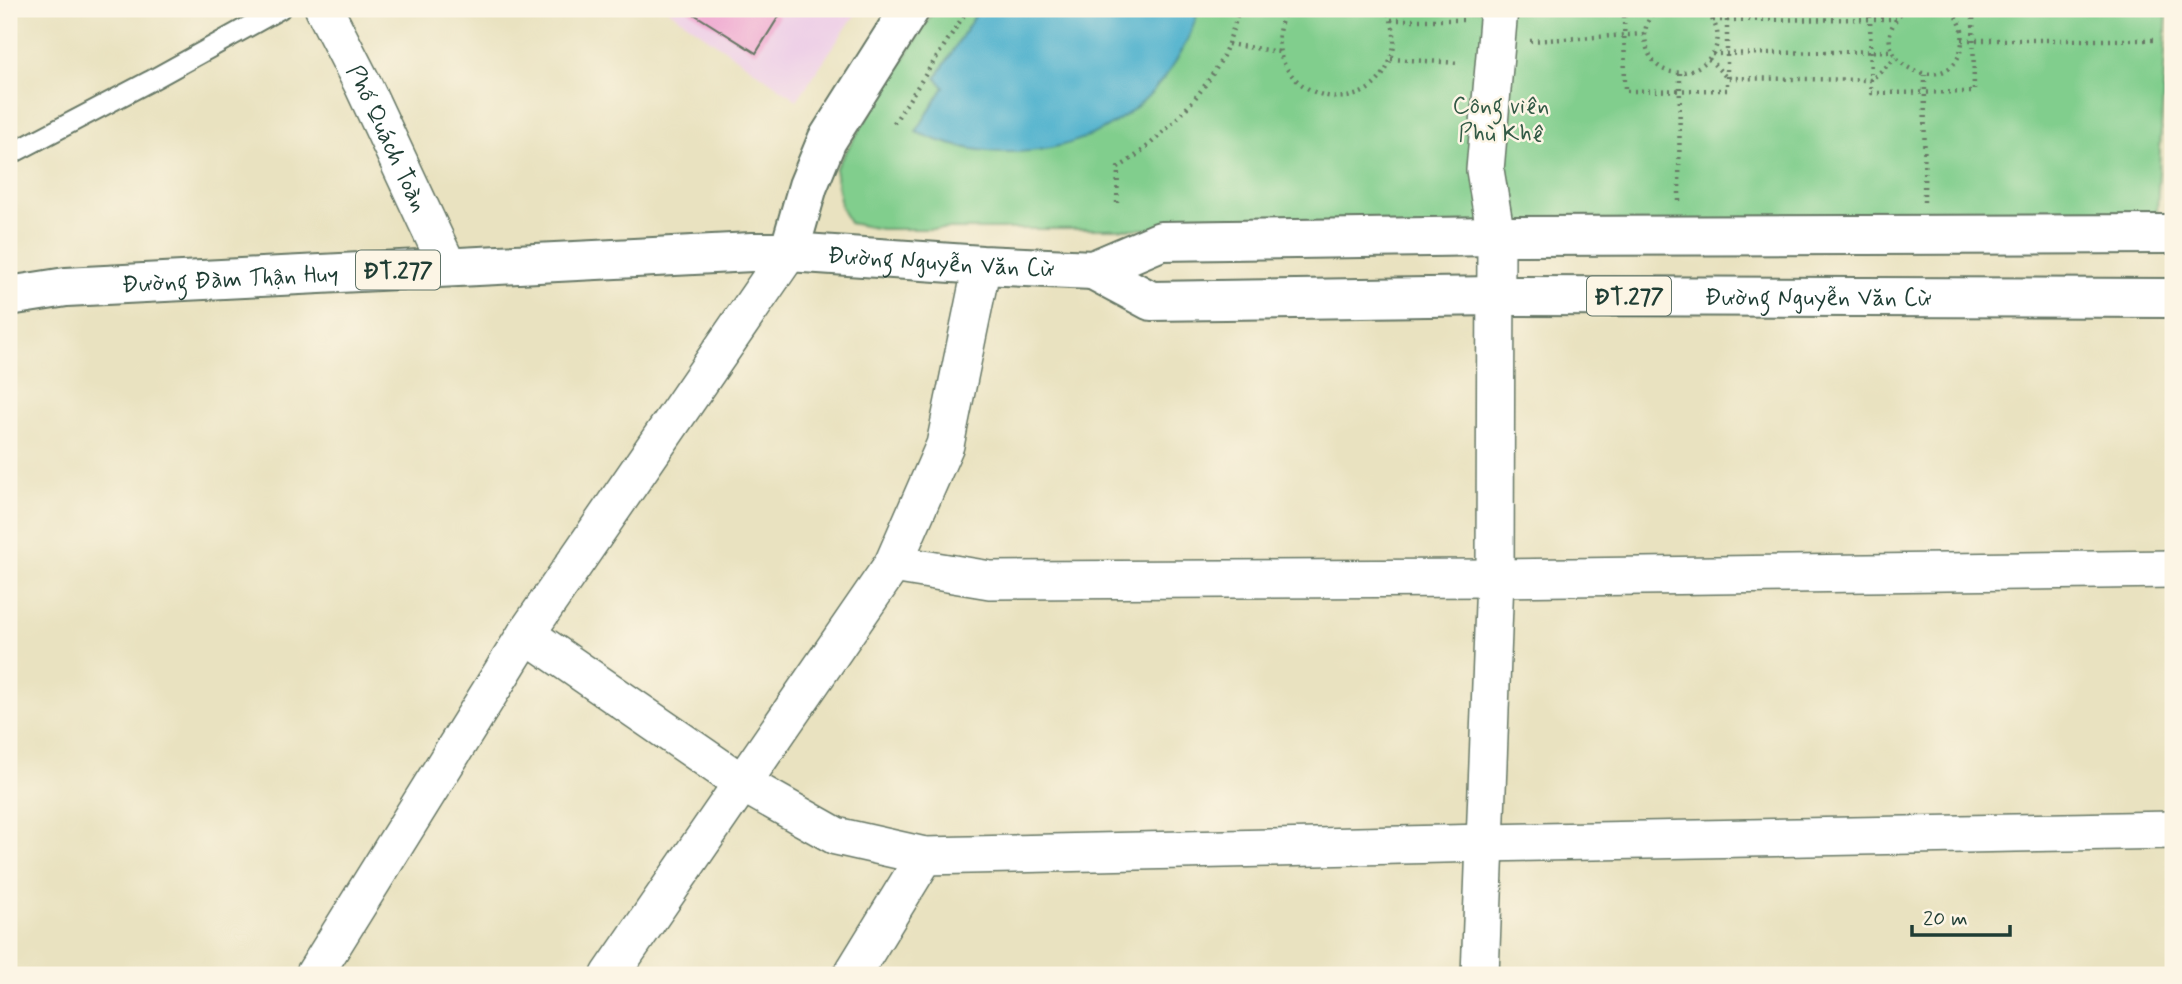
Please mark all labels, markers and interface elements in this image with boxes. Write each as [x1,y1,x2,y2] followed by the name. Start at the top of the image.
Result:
[338,60,434,217] street label: Phố Quách Toàn
[1453,91,1549,150] park label: Công viên Phù Khê
[827,241,1055,285] street label: Đường Nguyễn Văn Cừ
[356,250,440,290] road number: ĐT.277
[121,259,339,301] street label: Đường Đàm Thận Huy
[1587,276,1671,316] road number: ĐT.277
[1705,283,1932,317] street label: Đường Nguyễn Văn Cừ
[1912,893,2010,937] scale bar
[1923,905,1968,933] text: 20 m

